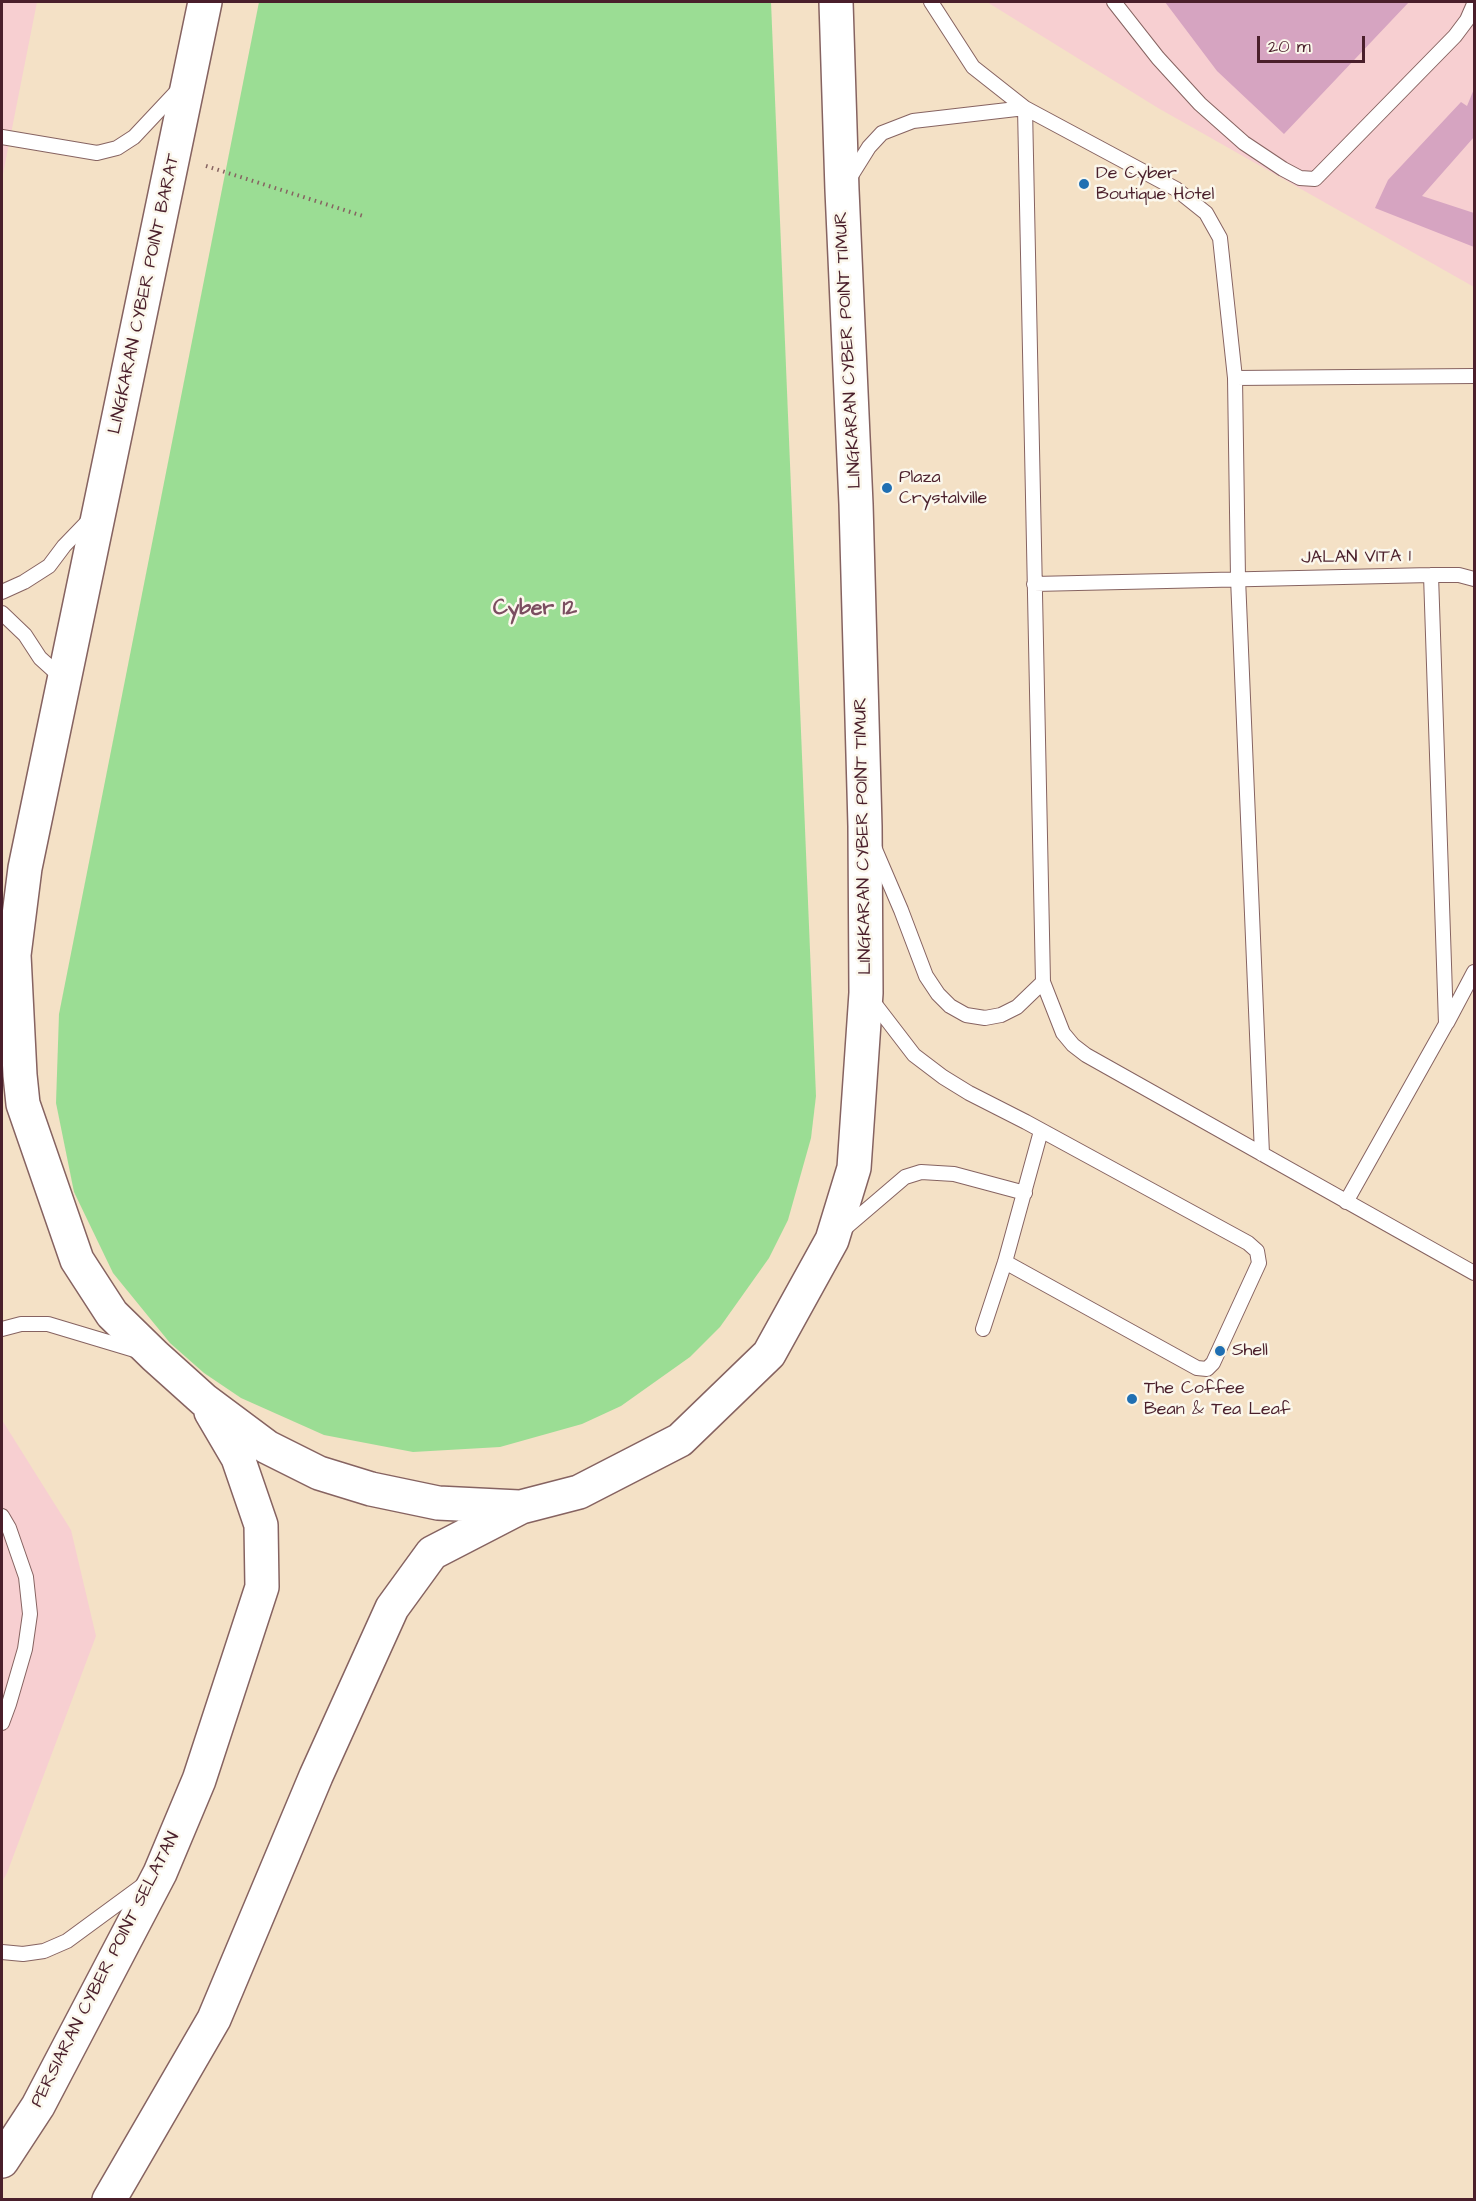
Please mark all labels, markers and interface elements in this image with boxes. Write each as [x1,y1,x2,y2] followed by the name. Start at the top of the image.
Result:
[1260,24,1368,62] scale bar
[1268,34,1311,59] text: 20 m
[105,152,185,436] street label: LINGKARAN CYBER POINT BARAT
[1096,163,1214,206] place label: De Cyber Boutique Hotel
[1077,177,1091,191] marker: De Cyber Boutique Hotel
[831,211,867,489] street label: LINGKARAN CYBER POINT TIMUR
[899,467,987,510] place label: Plaza Crystalville
[880,481,894,495] marker: Plaza Crystalville
[1301,546,1411,570] street label: JALAN VITA 1
[493,597,577,623] district label: Cyber 12
[851,697,877,975] street label: LINGKARAN CYBER POINT TIMUR
[1232,1340,1268,1362] place label: Shell
[1213,1344,1227,1358] marker: Shell
[1144,1378,1291,1420] place label: The Coffee Bean & Tea Leaf
[1125,1392,1139,1406] marker: The Coffee Bean & Tea Leaf
[27,1829,185,2111] street label: PERSIARAN CYBER POINT SELATAN

